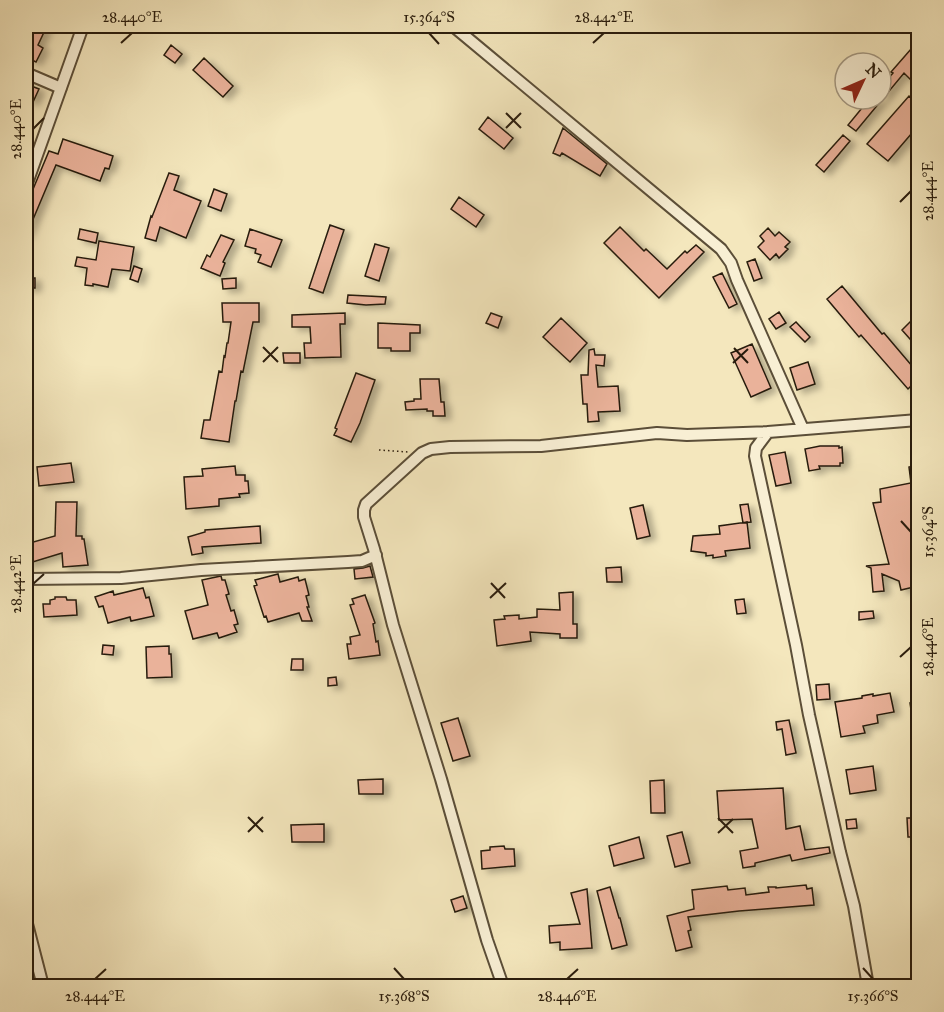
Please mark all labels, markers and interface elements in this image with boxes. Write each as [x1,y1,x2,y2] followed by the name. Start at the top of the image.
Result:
[102,8,162,26] text: 28.440°E
[403,8,455,26] text: 15.364°S
[575,8,634,26] text: 28.442°E
[833,51,893,111] north arrow
[862,59,885,83] text: N
[7,99,25,159] text: 28.440°E
[919,161,937,221] text: 28.444°E
[919,506,937,558] text: 15.364°S
[7,554,25,613] text: 28.442°E
[919,617,937,677] text: 28.446°E
[65,987,125,1005] text: 28.444°E
[378,987,430,1005] text: 15.368°S
[537,987,597,1005] text: 28.446°E
[848,987,898,1005] text: 15.366°S

